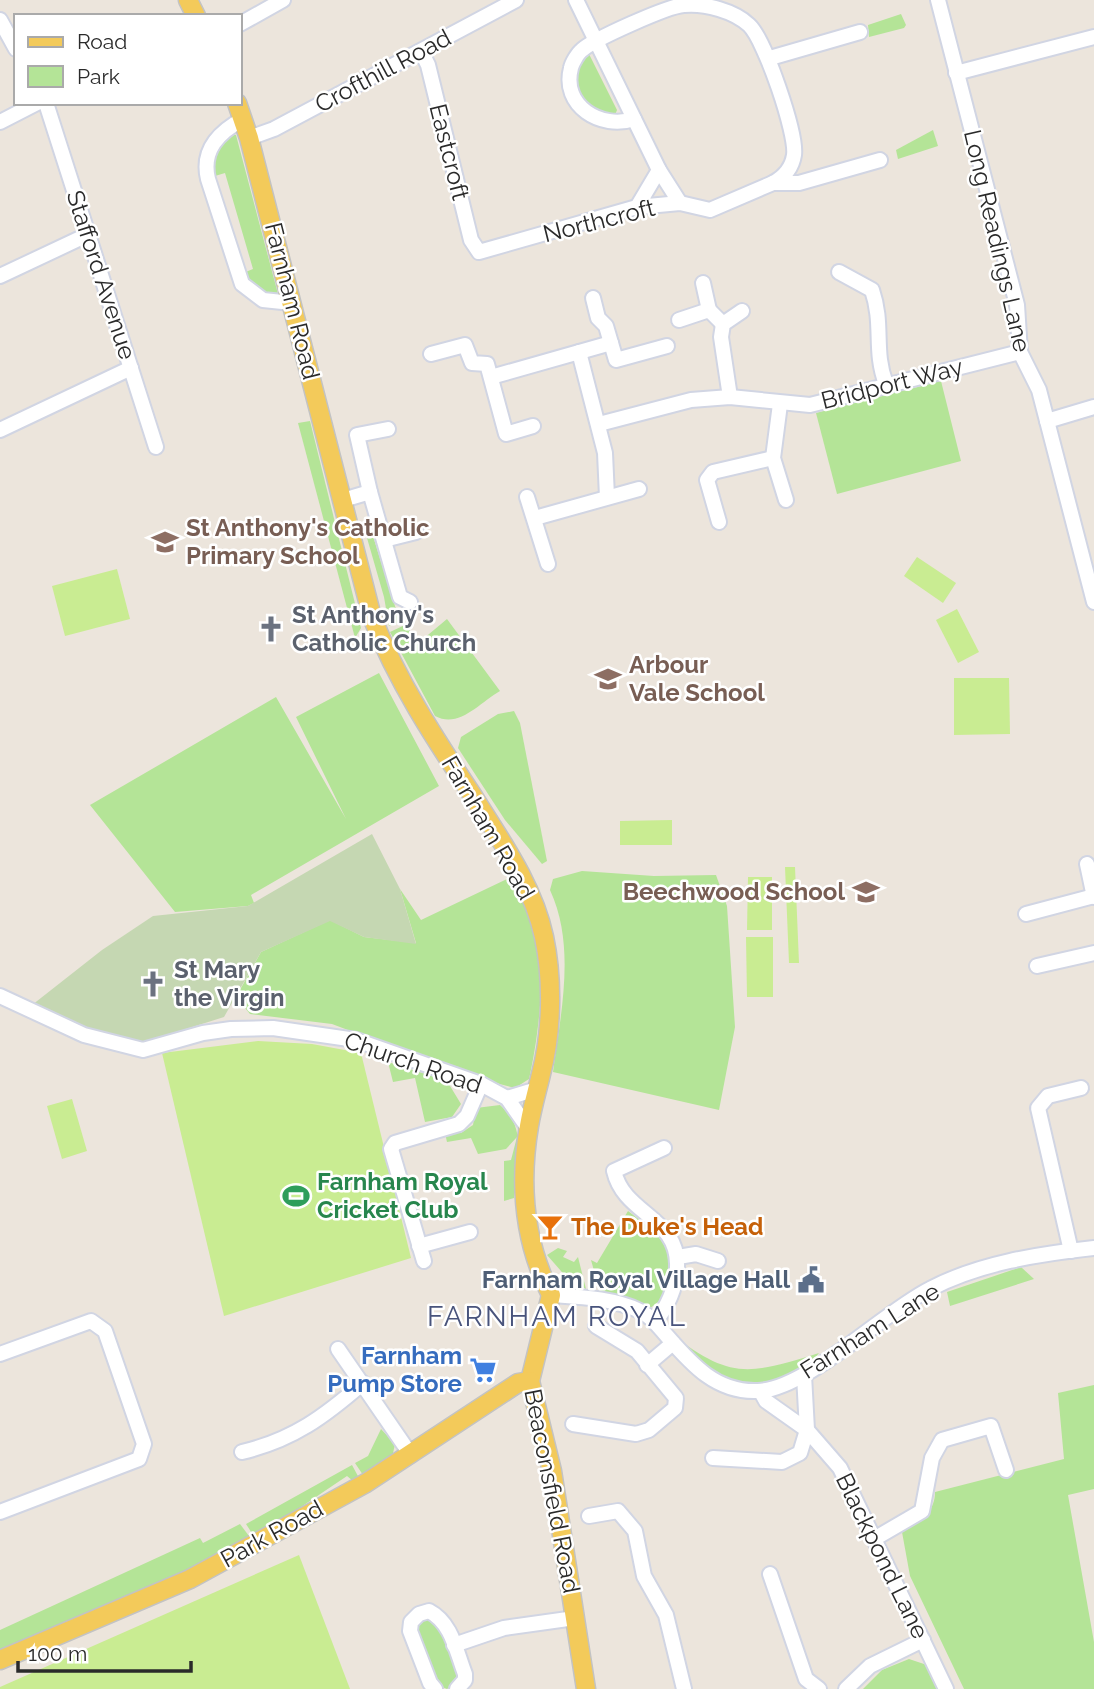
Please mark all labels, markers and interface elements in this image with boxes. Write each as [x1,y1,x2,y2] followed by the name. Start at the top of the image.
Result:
[14,14,242,105] legend
[310,23,456,119] street label: Crofthill Road
[77,29,127,54] text: Road
[77,64,120,89] text: Park
[424,101,475,203] street label: Eastcroft
[958,127,1037,355] street label: Long Readings Lane
[61,187,142,363] street label: Stafford Avenue
[540,193,658,248] street label: Northcroft
[259,219,326,382] street label: Farnham Road
[818,352,966,415] street label: Bridport Way
[186,513,430,570] place label: St Anthony's Catholic Primary School
[150,527,180,557] school or university icon: St Anthony's Catholic Primary School
[292,600,476,657] place label: St Anthony's Catholic Church
[256,614,286,644] church icon: St Anthony's Catholic Church
[629,650,765,707] place label: Arbour Vale School
[593,664,623,694] school or university icon: Arbour Vale School
[436,751,541,905] street label: Farnham Road
[623,877,845,906] place label: Beechwood School
[851,877,881,907] school or university icon: Beechwood School
[174,955,284,1012] place label: St Mary the Virgin
[138,969,168,999] church icon: St Mary the Virgin
[341,1025,486,1100] street label: Church Road
[317,1167,488,1224] place label: Farnham Royal Cricket Club
[281,1181,311,1211] sports icon: Farnham Royal Cricket Club
[535,1212,565,1242] bar icon: The Duke's Head
[571,1212,764,1241] place label: The Duke's Head
[482,1265,790,1294] place label: Farnham Royal Village Hall
[796,1265,826,1295] public building icon: Farnham Royal Village Hall
[795,1276,945,1385] street label: Farnham Lane
[427,1300,687,1333] district label: FARNHAM ROYAL
[327,1341,462,1398] place label: Farnham Pump Store
[468,1355,498,1385] supermarket icon: Farnham Pump Store
[518,1386,587,1595] street label: Beaconsfield Road
[830,1468,935,1643] street label: Blackpond Lane
[215,1494,328,1574] street label: Park Road
[18,1630,191,1674] scale bar
[28,1641,87,1666] text: 100 m

